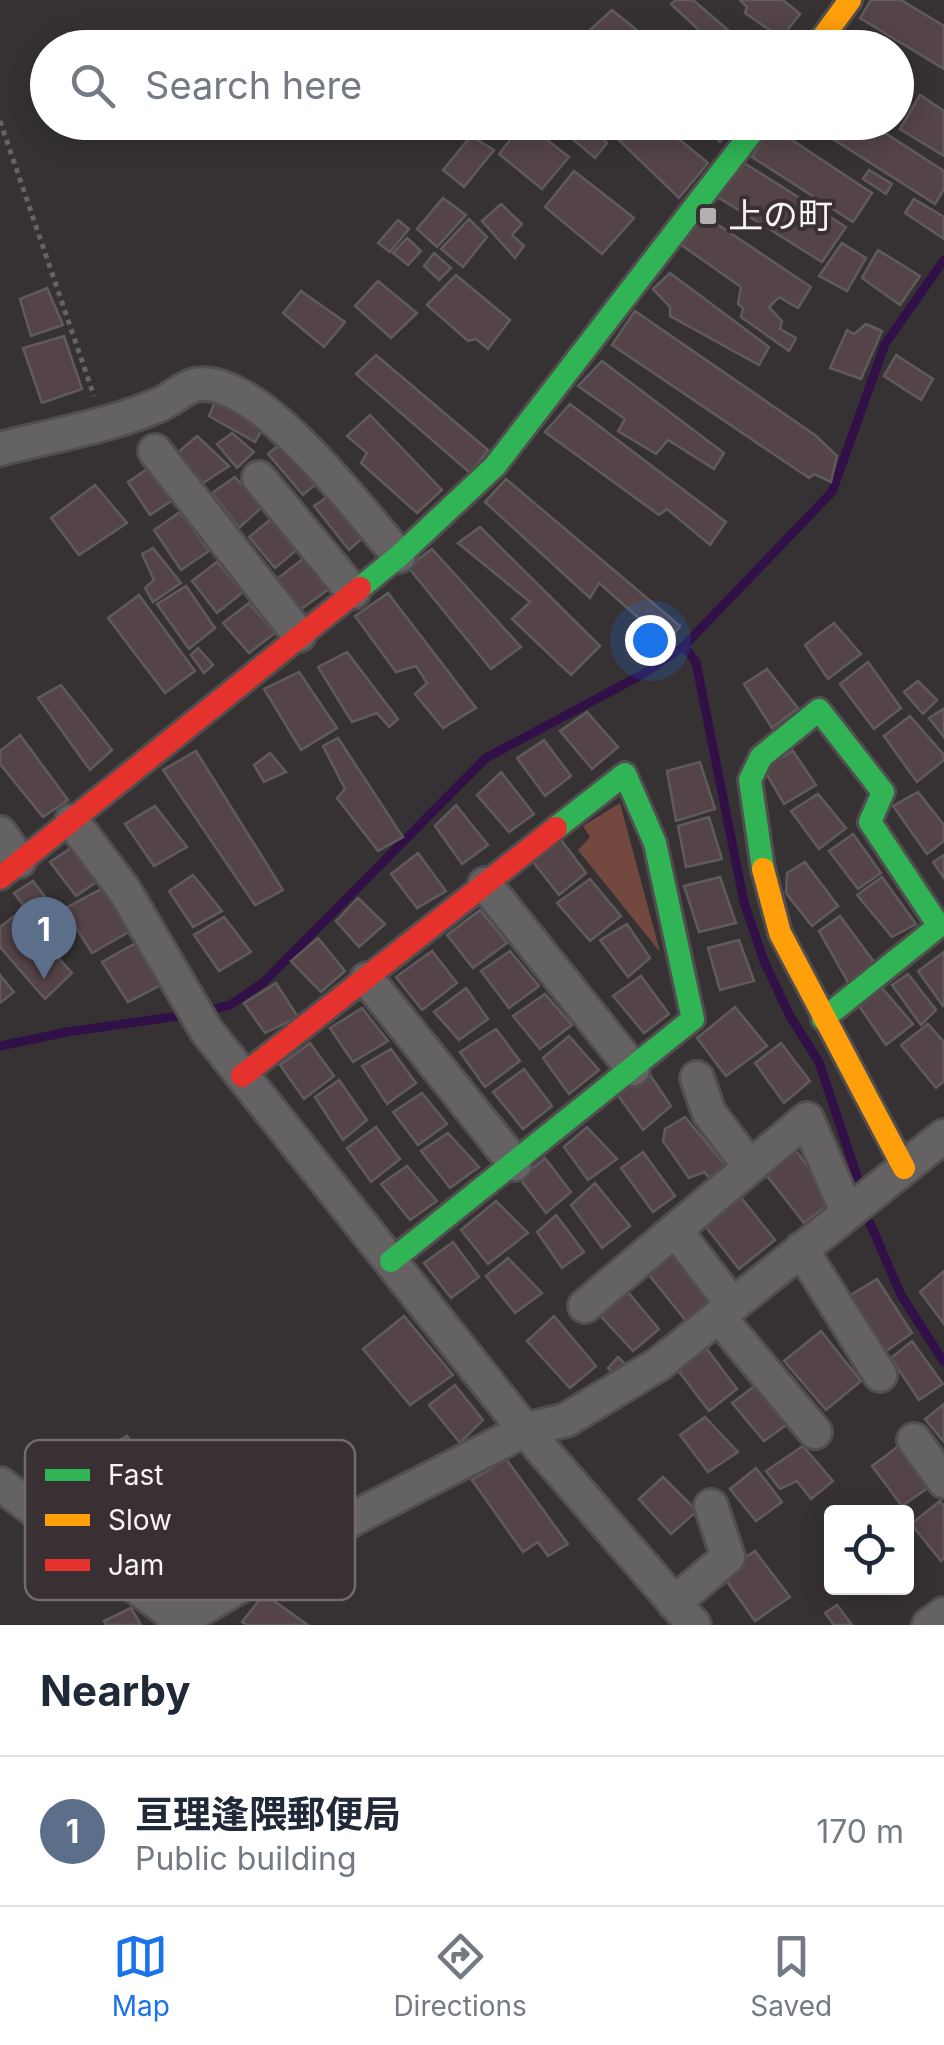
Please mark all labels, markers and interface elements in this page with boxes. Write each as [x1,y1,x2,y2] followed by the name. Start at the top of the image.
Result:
[30,30,914,140] search box
[65,58,120,113] icon: search
[145,62,362,108] text: Search here
[728,194,833,236] place label: 上の町
[697,205,719,227] marker: 上の町
[625,615,676,666] your location
[12,896,76,979] pin: 1
[25,1440,355,1600] legend
[108,1458,164,1492] text: Fast
[108,1503,172,1537] text: Slow
[824,1505,914,1595] map controls
[824,1505,914,1595] button: locate
[108,1548,164,1582] text: Jam
[40,1665,191,1716] text: Nearby
[135,1791,401,1837] text: 亘理逢隈郵便局
[66,1812,79,1851] text: 1
[816,1812,904,1851] text: 170 m
[135,1839,357,1878] text: Public building
[112,1929,170,2023] tab: Map
[393,1929,527,2023] tab: Directions
[750,1929,832,2023] tab: Saved

